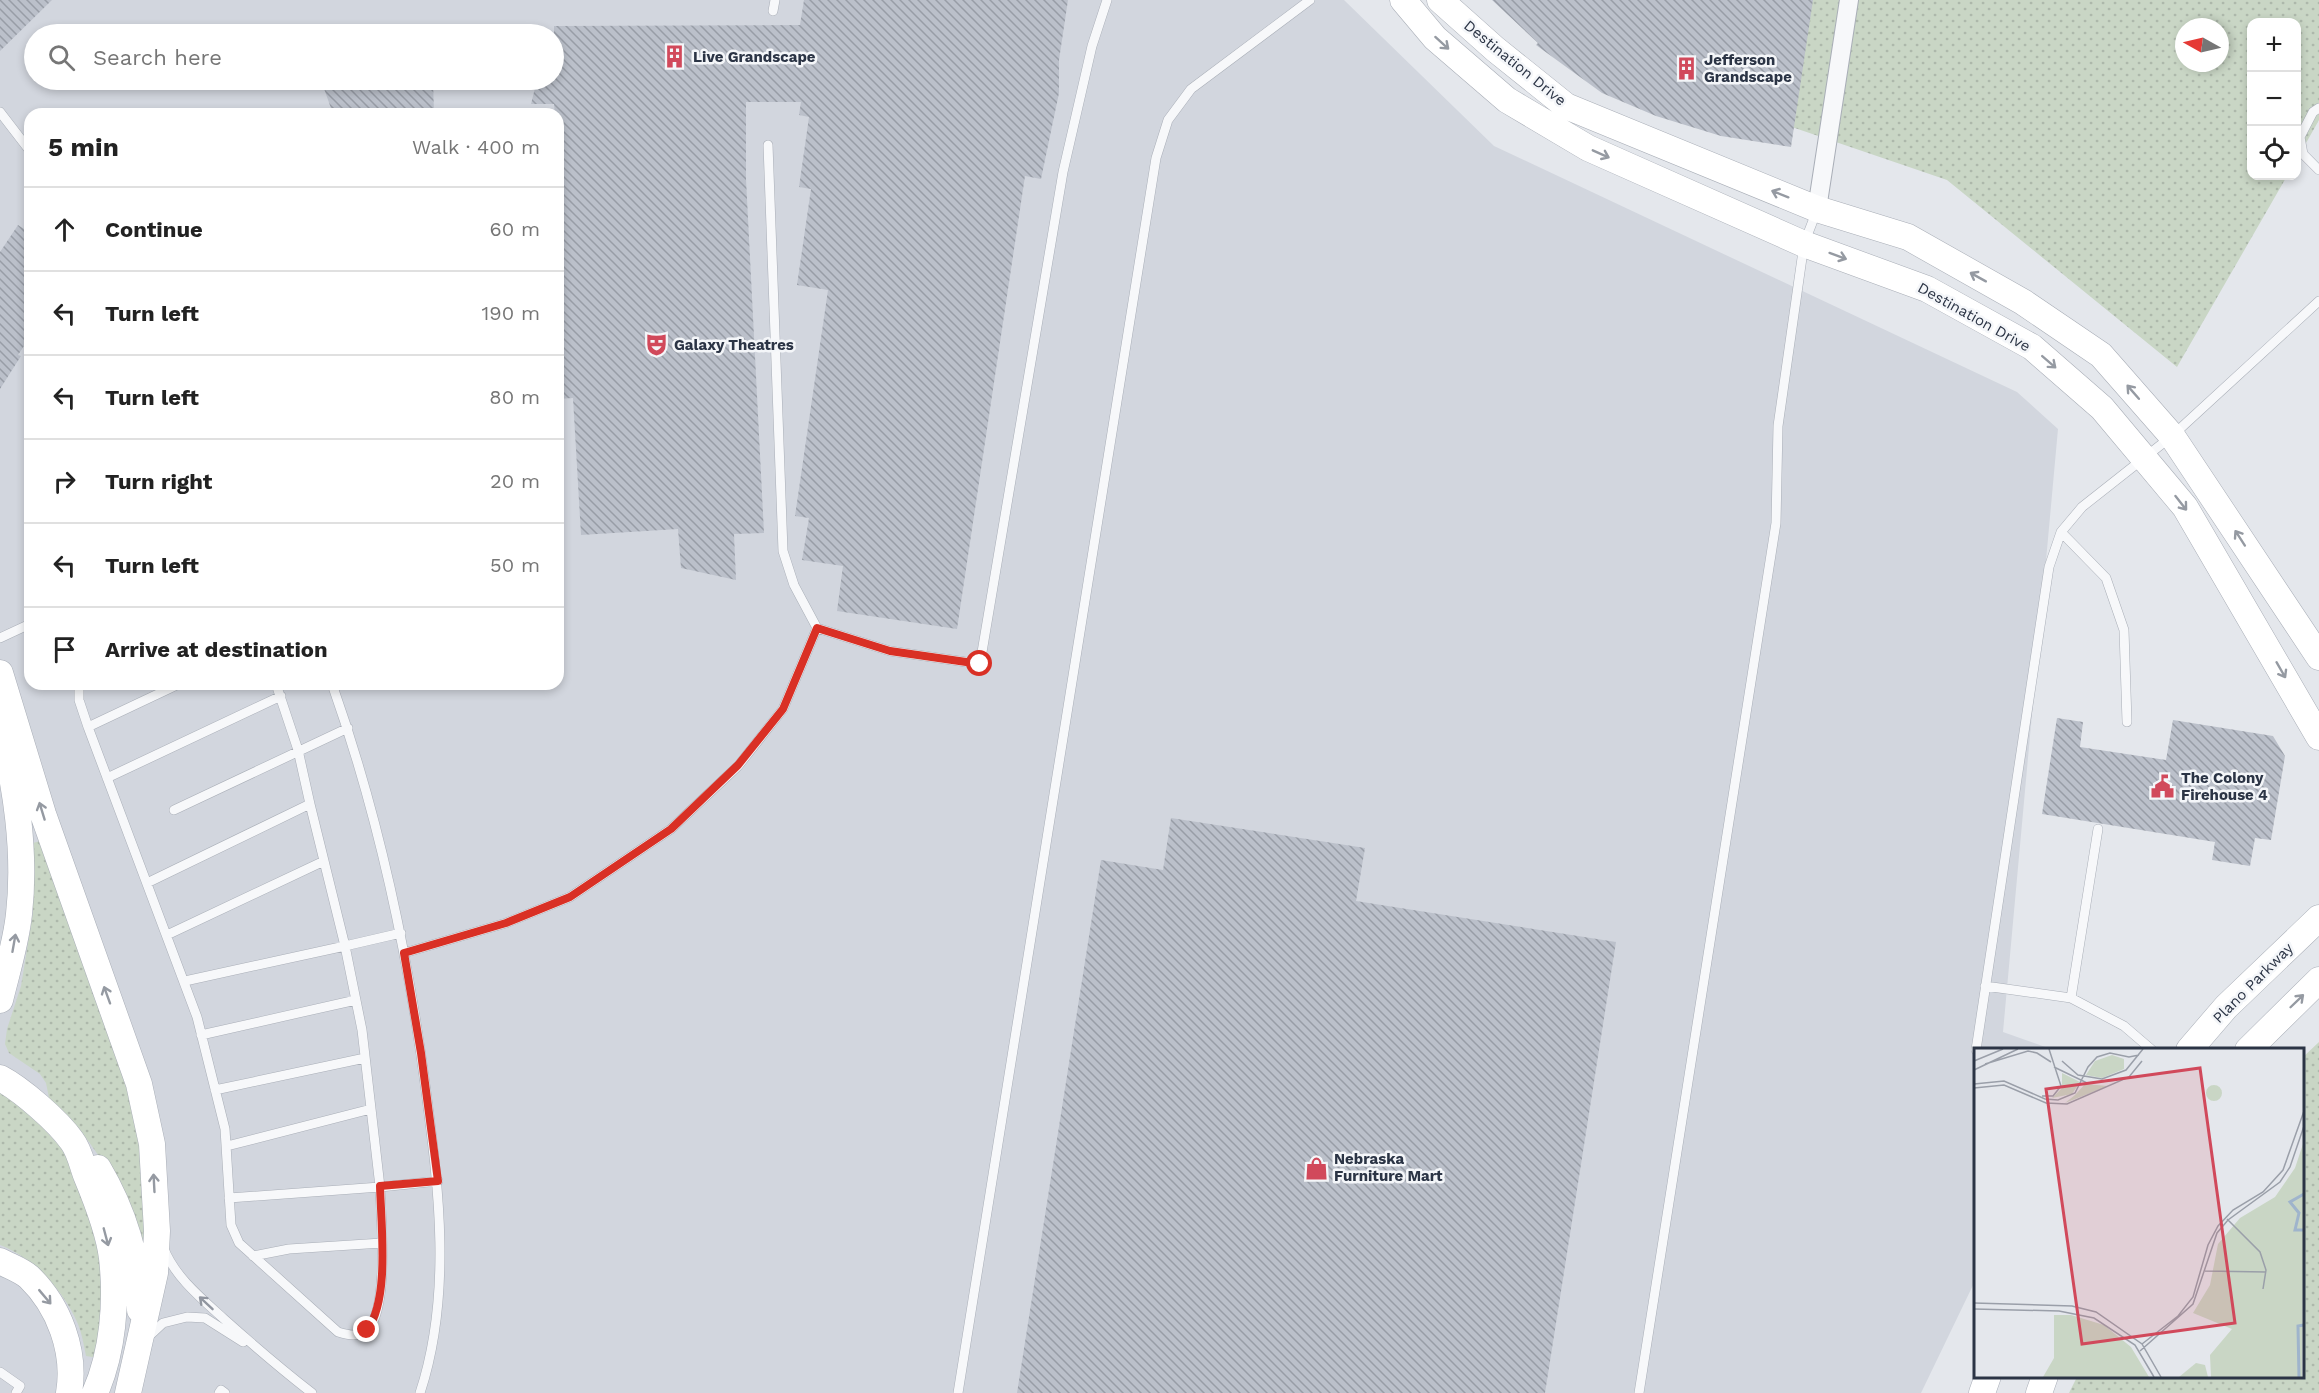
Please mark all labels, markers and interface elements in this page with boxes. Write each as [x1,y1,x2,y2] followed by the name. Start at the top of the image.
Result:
[1460,16,1570,110] street label: Destination Drive
[2175,18,2229,72] north arrow
[2247,18,2301,180] map controls
[2247,18,2301,72] button: +
[24,24,564,90] search box
[1434,36,1449,50] one-way arrow
[45,41,78,74] icon: search
[662,44,688,70] building icon: Live Grandscape
[93,45,222,70] text: Search here
[693,48,816,66] place label: Live Grandscape
[1704,51,1792,86] place label: Jefferson Grandscape
[1673,56,1699,82] building icon: Jefferson Grandscape
[2247,72,2301,126] button: −
[2247,126,2301,180] button: locate
[48,132,119,162] text: 5 min
[412,135,540,159] text: Walk · 400 m
[1592,148,1610,160] one-way arrow
[1771,188,1790,199] one-way arrow
[48,213,81,246] icon: ahead
[105,217,203,242] text: Continue
[490,217,540,241] text: 60 m
[1828,252,1847,263] one-way arrow
[1970,270,1987,282] one-way arrow
[1914,279,2034,355] street label: Destination Drive
[48,297,81,330] icon: left
[105,301,199,326] text: Turn left
[482,301,540,325] text: 190 m
[643,332,669,358] theatre icon: Galaxy Theatres
[674,336,794,354] place label: Galaxy Theatres
[2041,355,2057,368] one-way arrow
[48,381,81,414] icon: left
[2127,384,2140,400] one-way arrow
[105,385,199,410] text: Turn left
[489,385,540,409] text: 80 m
[48,465,81,498] icon: right
[105,469,212,494] text: Turn right
[490,469,540,493] text: 20 m
[2175,494,2188,510] one-way arrow
[2234,531,2246,547] one-way arrow
[48,549,81,582] icon: left
[105,553,199,578] text: Turn left
[490,553,540,577] text: 50 m
[48,633,81,666] icon: arrive
[105,637,328,662] text: Arrive at destination
[966,650,992,676] route start
[2275,661,2287,678] one-way arrow
[2181,769,2268,804] place label: The Colony Firehouse 4
[2150,774,2176,800] public building icon: The Colony Firehouse 4
[36,802,47,821] one-way arrow
[8,934,19,953] one-way arrow
[2209,939,2297,1027] street label: Plano Parkway
[101,986,112,1005] one-way arrow
[2289,994,2304,1009] one-way arrow
[1974,1048,2304,1378] inset map
[1334,1150,1443,1185] place label: Nebraska Furniture Mart
[1303,1155,1329,1181] shop icon: Nebraska Furniture Mart
[148,1173,159,1193] one-way arrow
[101,1227,113,1246] one-way arrow
[38,1289,52,1304] one-way arrow
[199,1296,214,1310] one-way arrow
[353,1316,379,1342] route end

